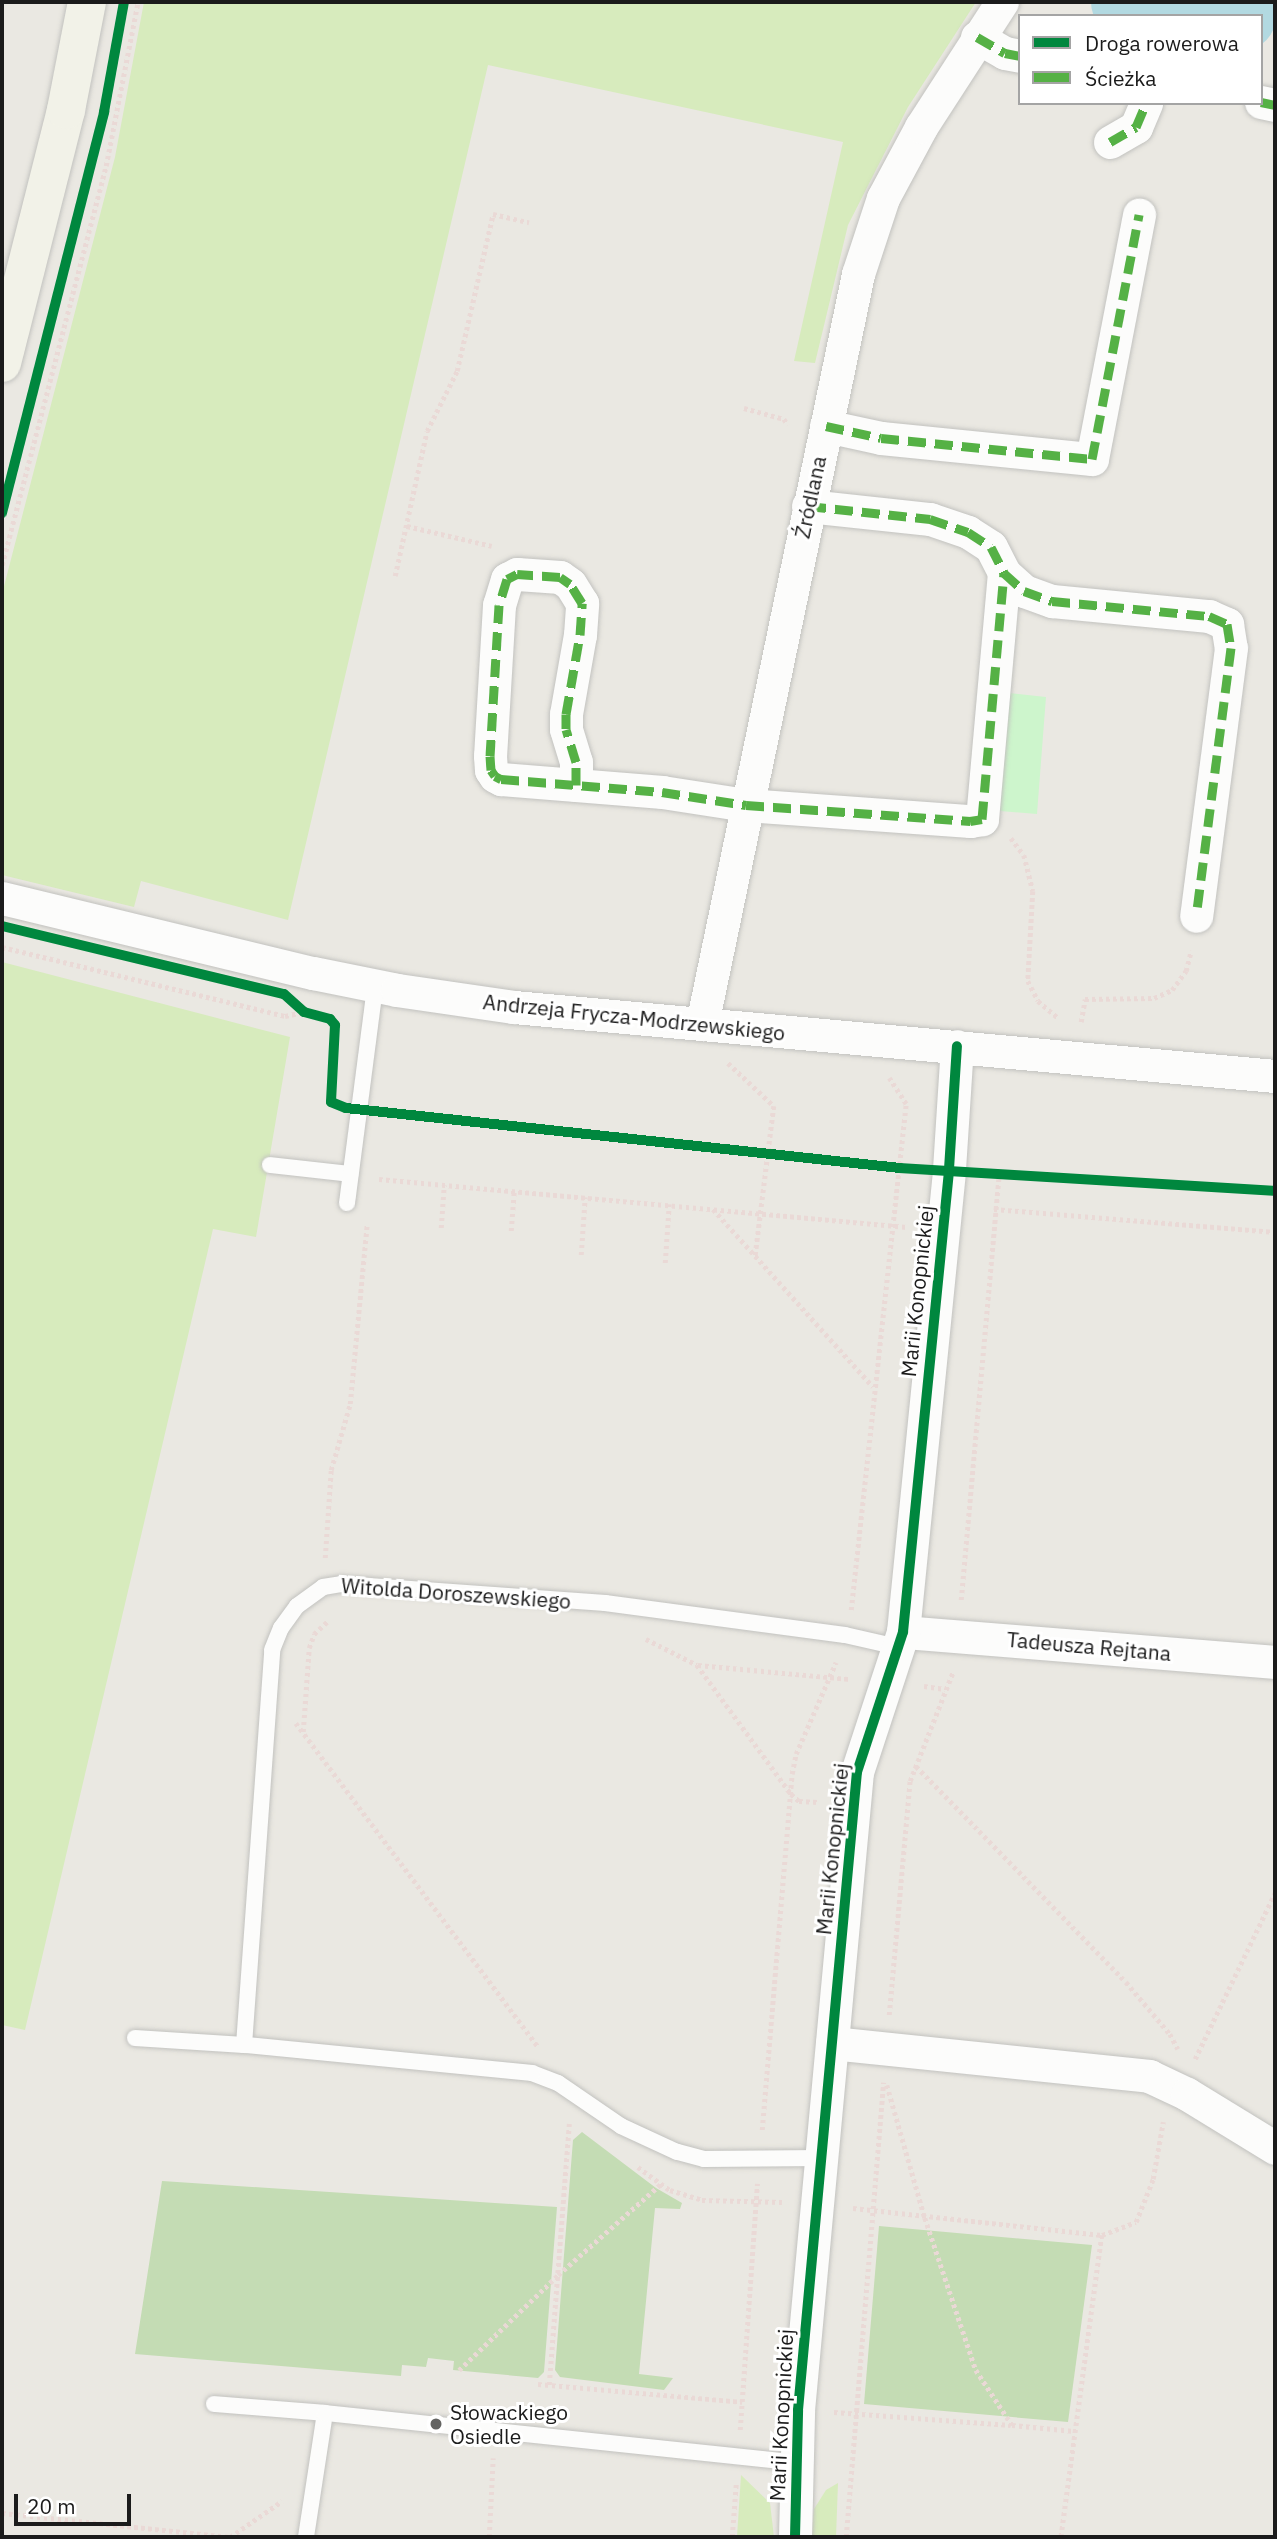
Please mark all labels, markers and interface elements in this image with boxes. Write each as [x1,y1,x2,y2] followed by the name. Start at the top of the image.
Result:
[1018,14,1263,105] legend
[1085,29,1239,57] text: Droga rowerowa
[1085,64,1156,92] text: Ścieżka
[789,453,831,541] street label: Źródlana
[482,989,786,1045] street label: Andrzeja Frycza-Modrzewskiego
[895,1204,939,1378] street label: Marii Konopnickiej
[340,1572,572,1614] street label: Witolda Doroszewskiego
[1006,1626,1172,1666] street label: Tadeusza Rejtana
[810,1762,854,1936] street label: Marii Konopnickiej
[764,2328,798,2502] street label: Marii Konopnickiej
[450,2399,568,2449] place label: Słowackiego Osiedle
[428,2416,444,2432] marker: Słowackiego Osiedle
[18,2480,135,2524] scale bar
[27,2492,76,2520] text: 20 m

